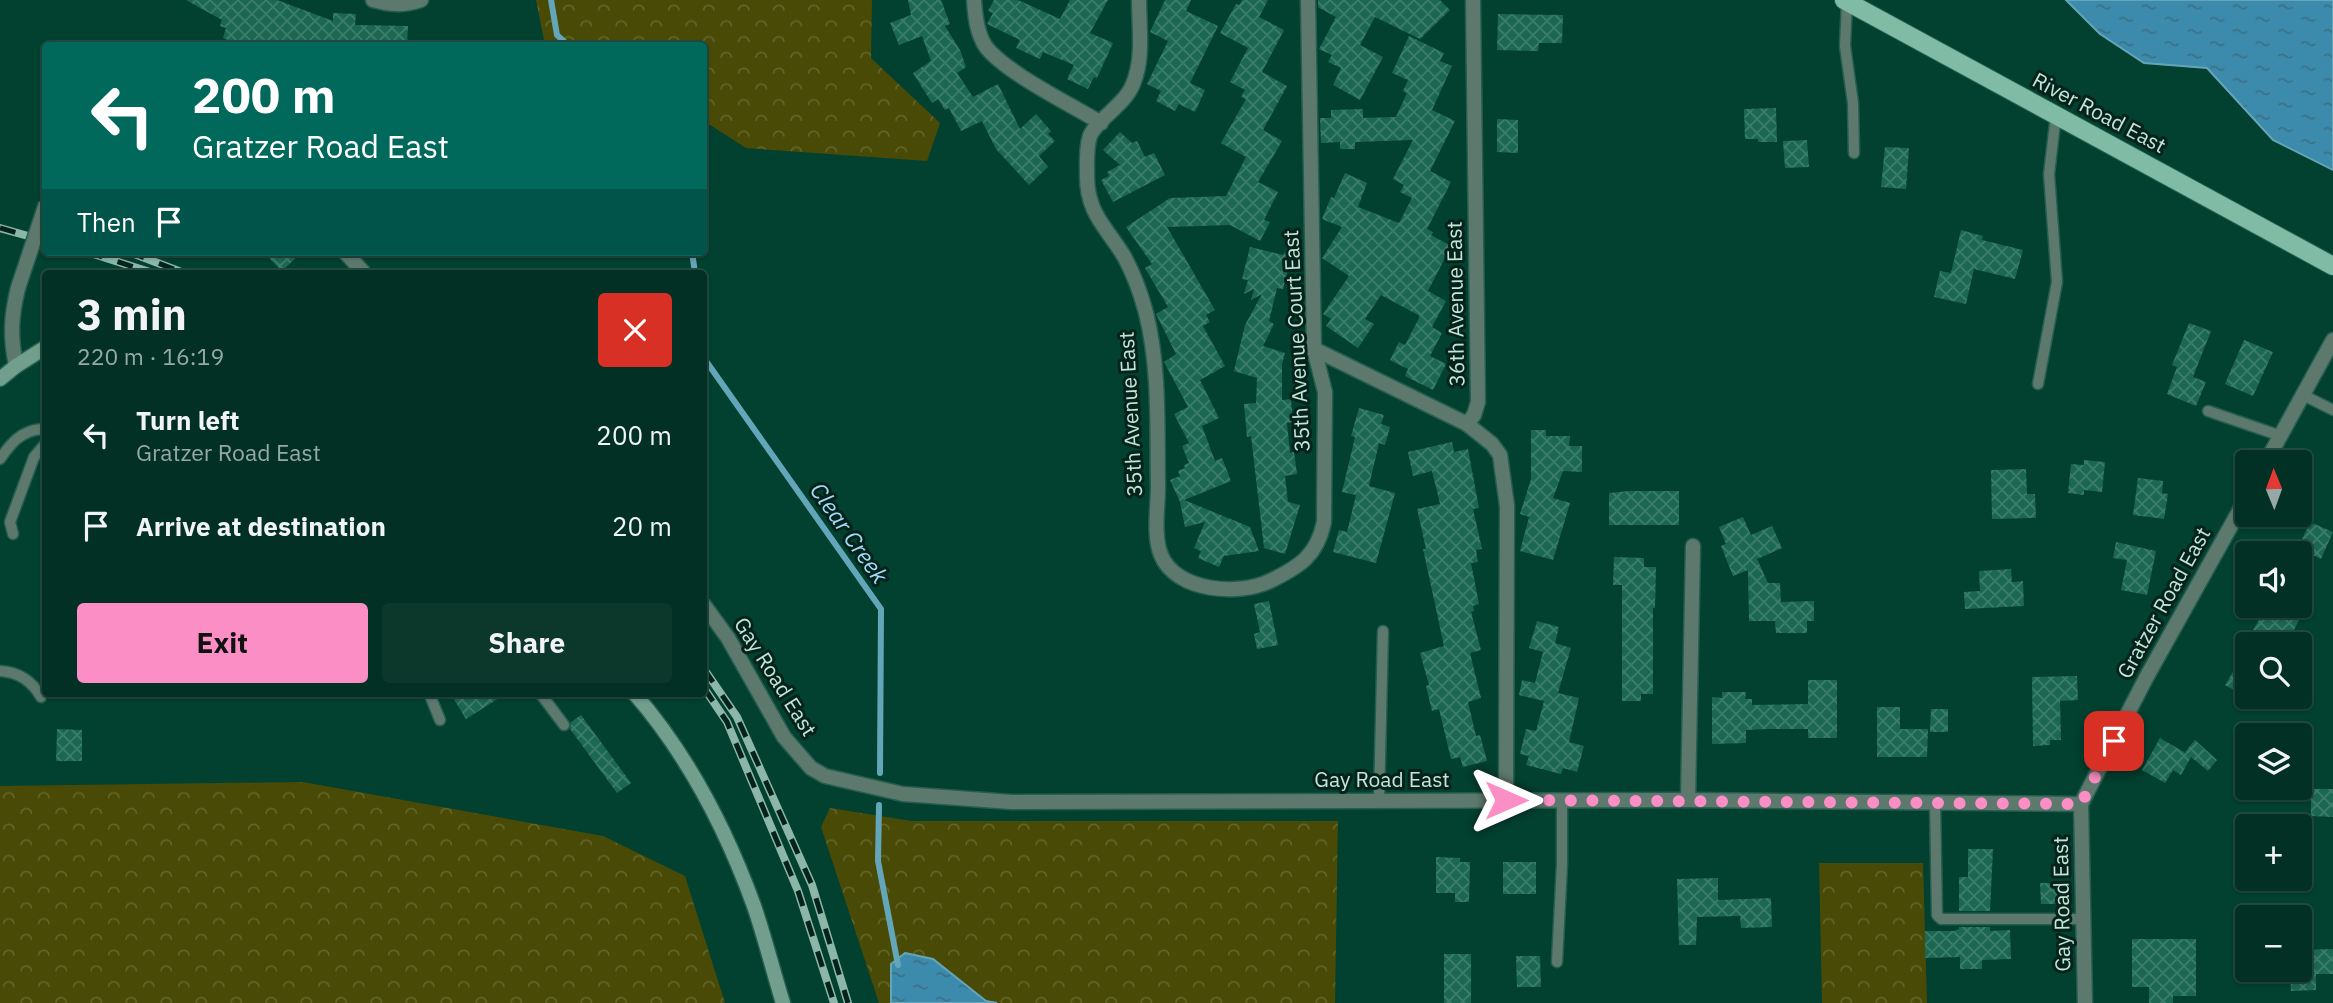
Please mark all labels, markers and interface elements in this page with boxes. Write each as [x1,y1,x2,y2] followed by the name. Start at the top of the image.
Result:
[192,63,336,126] text: 200 m
[2028,65,2171,159] street label: River Road East
[77,70,168,161] icon: left
[192,125,449,167] text: Gratzer Road East
[150,203,188,241] icon: arrive
[77,205,136,239] text: Then
[1440,221,1470,387] street label: 36th Avenue East
[1276,229,1316,453] street label: 35th Avenue Court East
[77,287,187,342] text: 3 min
[598,293,672,367] button: close
[1112,331,1148,497] street label: 35th Avenue East
[77,341,224,371] text: 220 m · 16:19
[136,403,239,437] text: Turn left
[77,416,115,454] icon: left
[596,418,672,452] text: 200 m
[136,437,321,467] text: Gratzer Road East
[2235,450,2312,527] north arrow
[2235,450,2312,982] map controls
[804,476,896,590] water label: Clear Creek
[77,507,115,545] icon: arrive
[136,509,386,543] text: Arrive at destination
[612,509,672,543] text: 20 m
[2110,522,2216,683] street label: Gratzer Road East
[2235,541,2312,618] button: sound
[77,603,368,683] button: Exit
[382,603,672,683] button: Share
[728,612,824,741] street label: Gay Road East
[2235,632,2312,709] button: search
[2084,711,2144,771] pin
[2095,722,2133,760] icon: arrive
[2235,723,2312,800] button: layers
[1469,763,1543,837] position arrow
[1314,765,1450,793] street label: Gay Road East
[2235,814,2312,891] button: +
[2046,836,2076,972] street label: Gay Road East
[2235,905,2312,982] button: −

